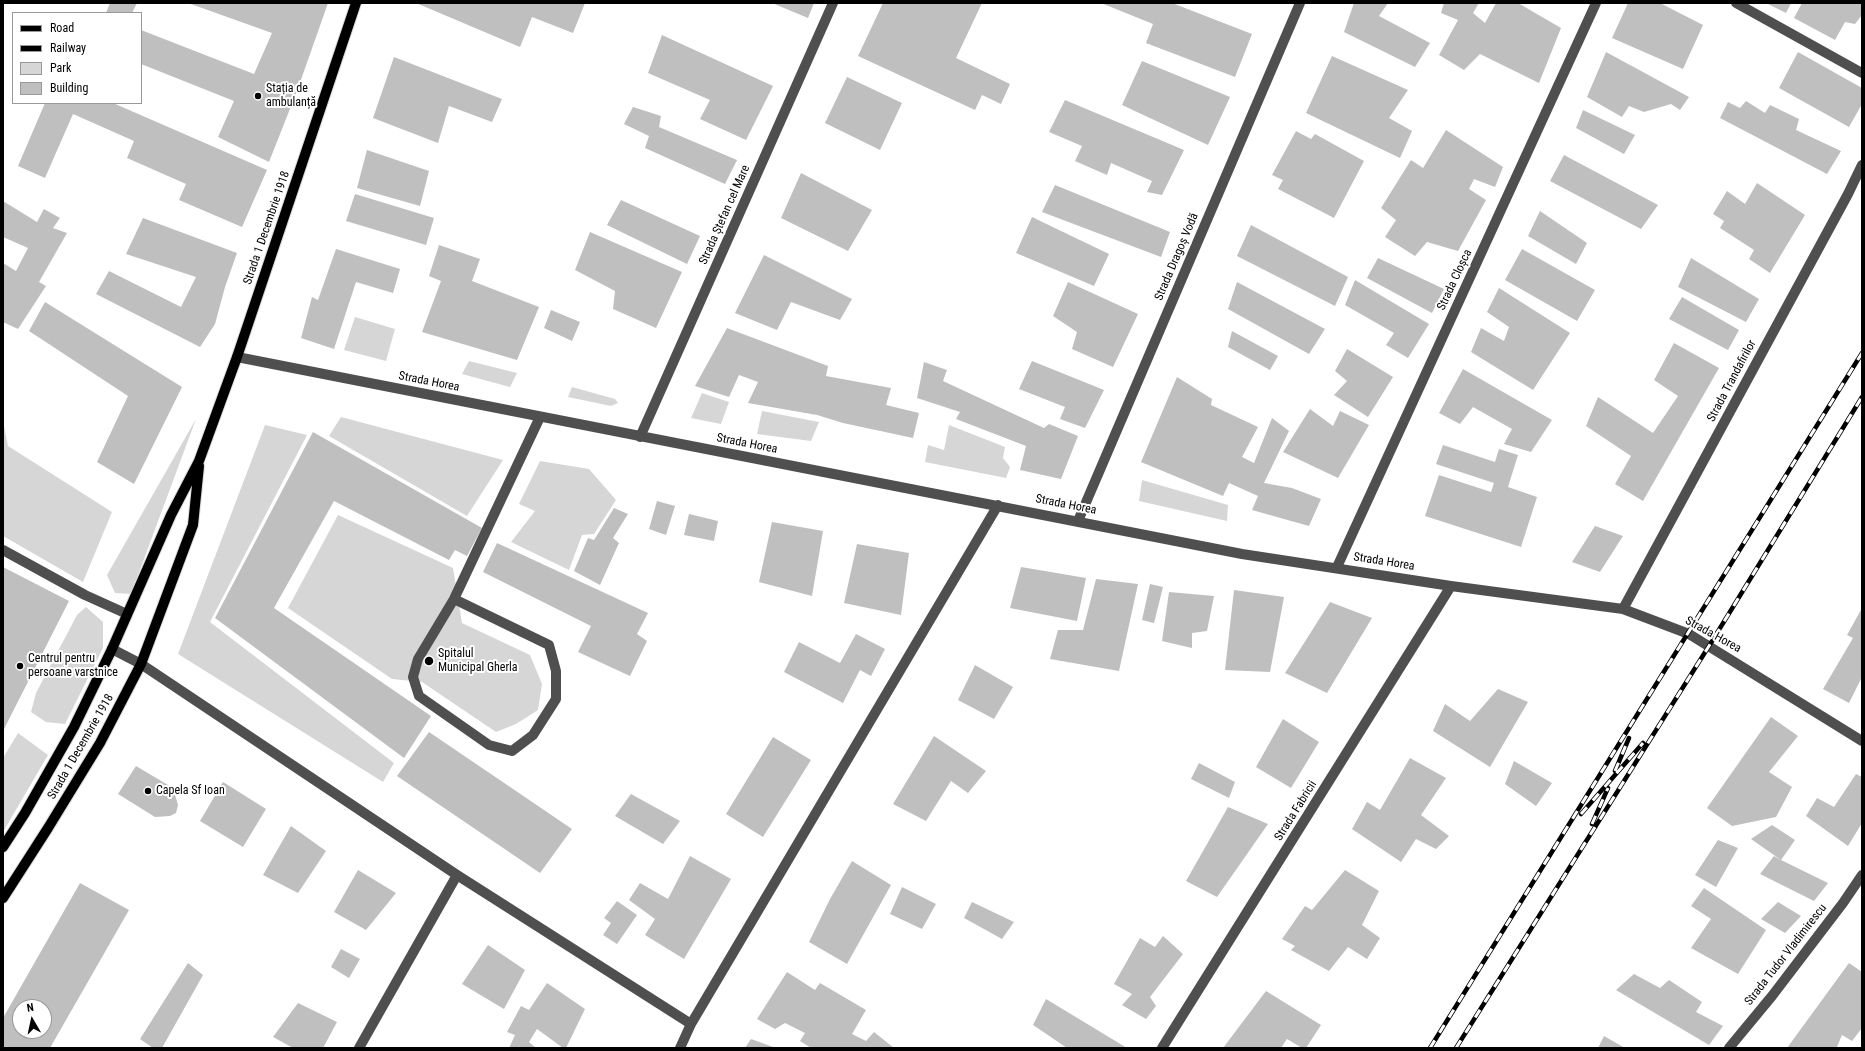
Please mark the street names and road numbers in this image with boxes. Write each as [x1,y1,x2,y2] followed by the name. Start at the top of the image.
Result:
[697,163,753,267] street label: Strada Ștefan cel Mare
[241,169,293,287] street label: Strada 1 Decembrie 1918
[1152,211,1202,303] street label: Strada Dragoș Vodă
[1435,247,1475,313] street label: Strada Cloșca
[1704,338,1760,424] street label: Strada Trandafirilor
[397,369,461,395] street label: Strada Horea
[715,431,779,457] street label: Strada Horea
[1034,492,1098,518] street label: Strada Horea
[1352,550,1416,574] street label: Strada Horea
[1682,614,1744,656] street label: Strada Horea
[45,692,117,802] street label: Strada 1 Decembrie 1918
[1272,778,1320,844] street label: Strada Fabricii
[1742,901,1830,1009] street label: Strada Tudor Vladimirescu

